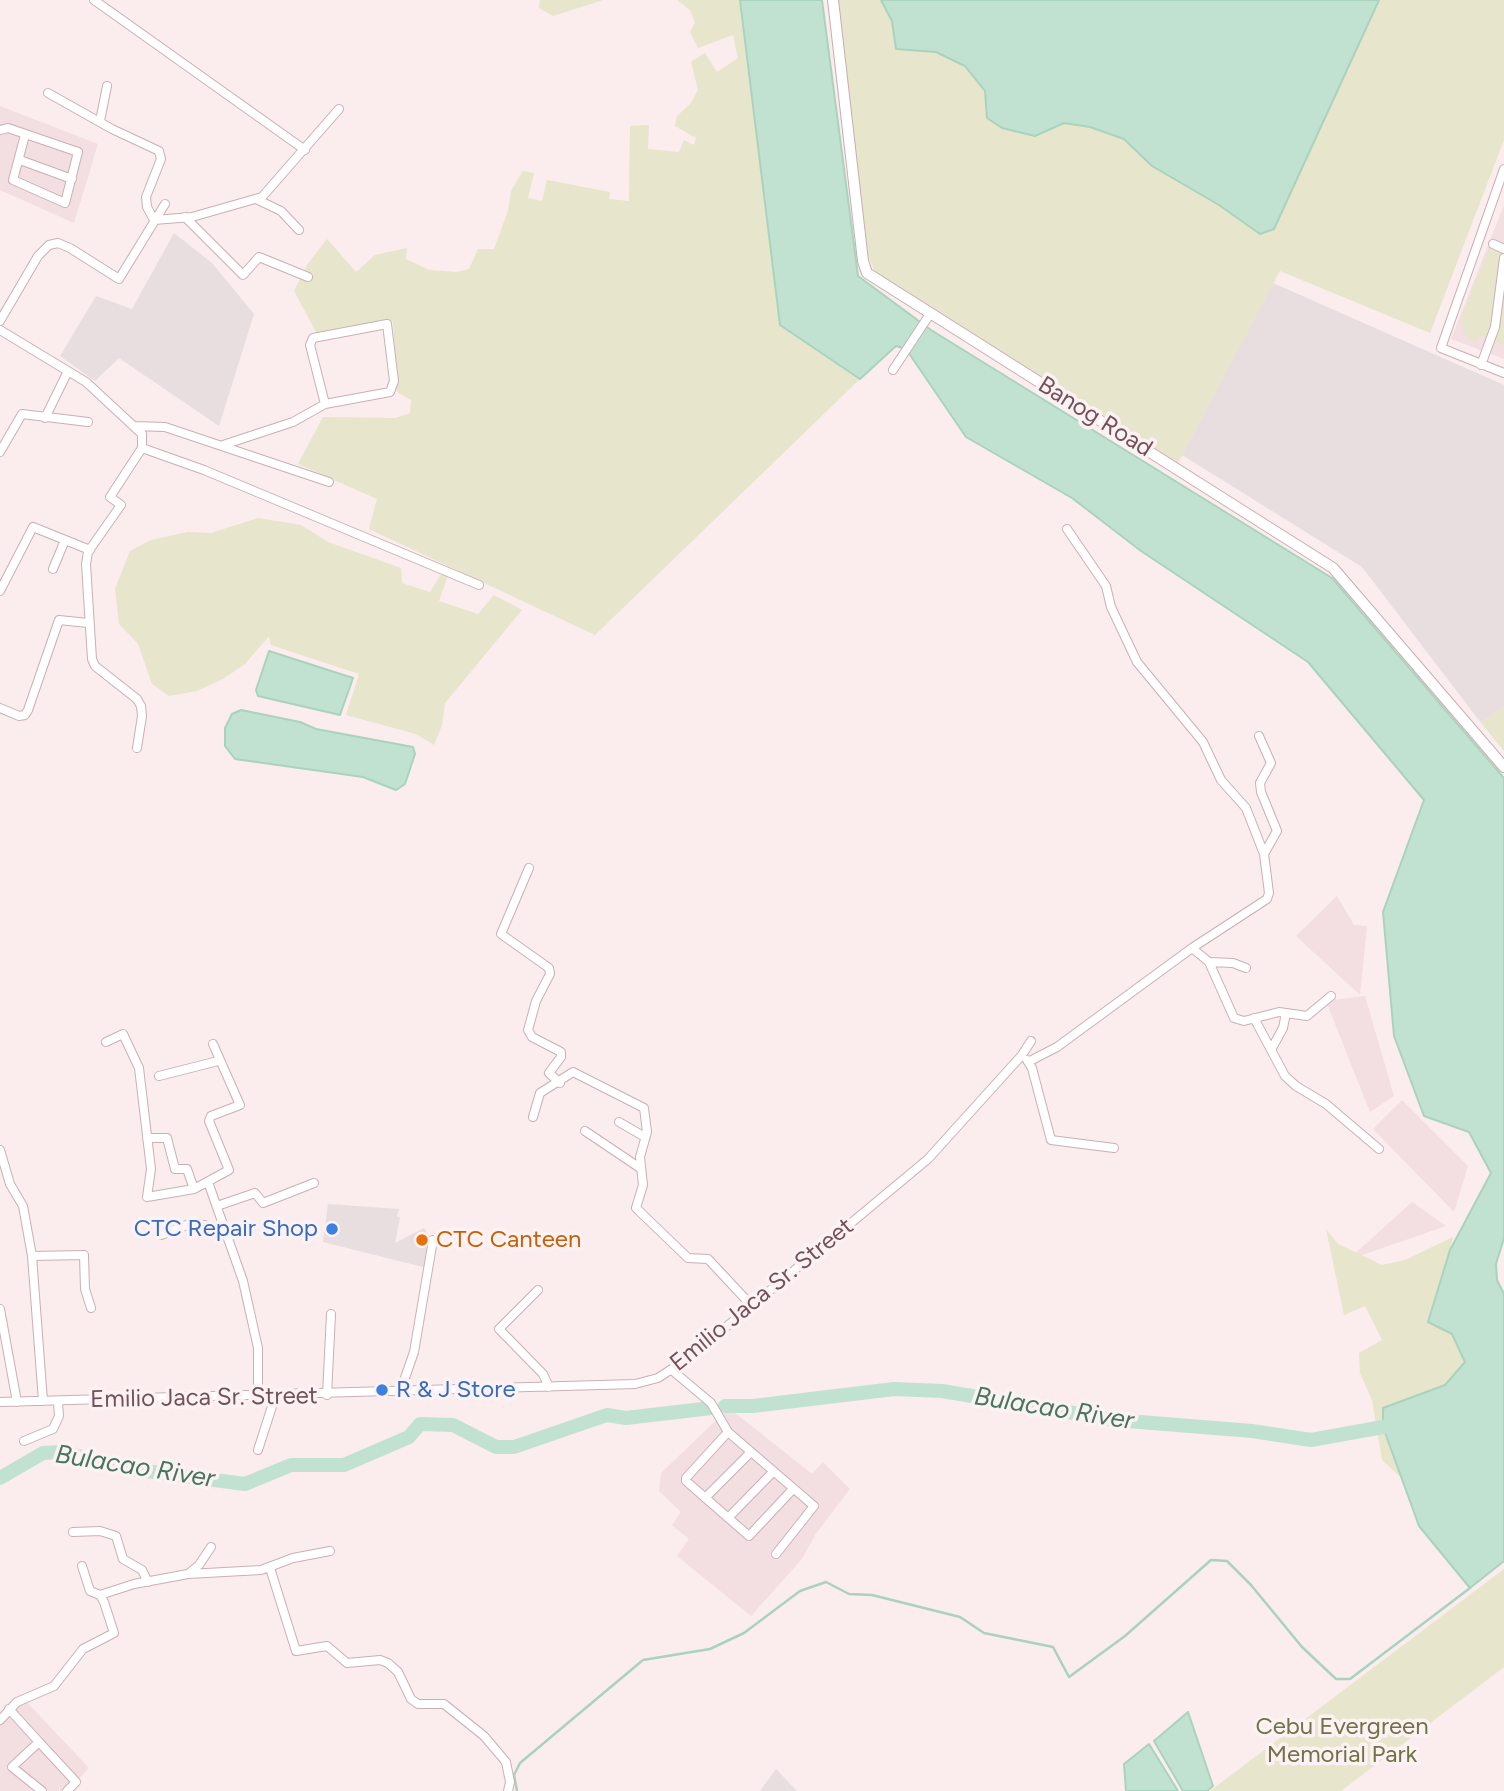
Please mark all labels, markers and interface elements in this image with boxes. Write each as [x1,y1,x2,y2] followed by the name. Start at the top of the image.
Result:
[1032,370,1158,464] street label: Banog Road
[664,1212,860,1378] street label: Emilio Jaca Sr. Street
[134,1215,318,1243] place label: CTC Repair Shop
[324,1221,340,1237] marker: CTC Repair Shop
[436,1226,581,1254] place label: CTC Canteen
[414,1232,430,1248] marker: CTC Canteen
[396,1376,516,1404] place label: R & J Store
[972,1381,1136,1437] water label: Bulacao River
[90,1382,318,1414] street label: Emilio Jaca Sr. Street
[374,1382,390,1398] marker: R & J Store
[53,1439,217,1495] water label: Bulacao River
[1255,1713,1429,1769] park label: Cebu Evergreen Memorial Park

